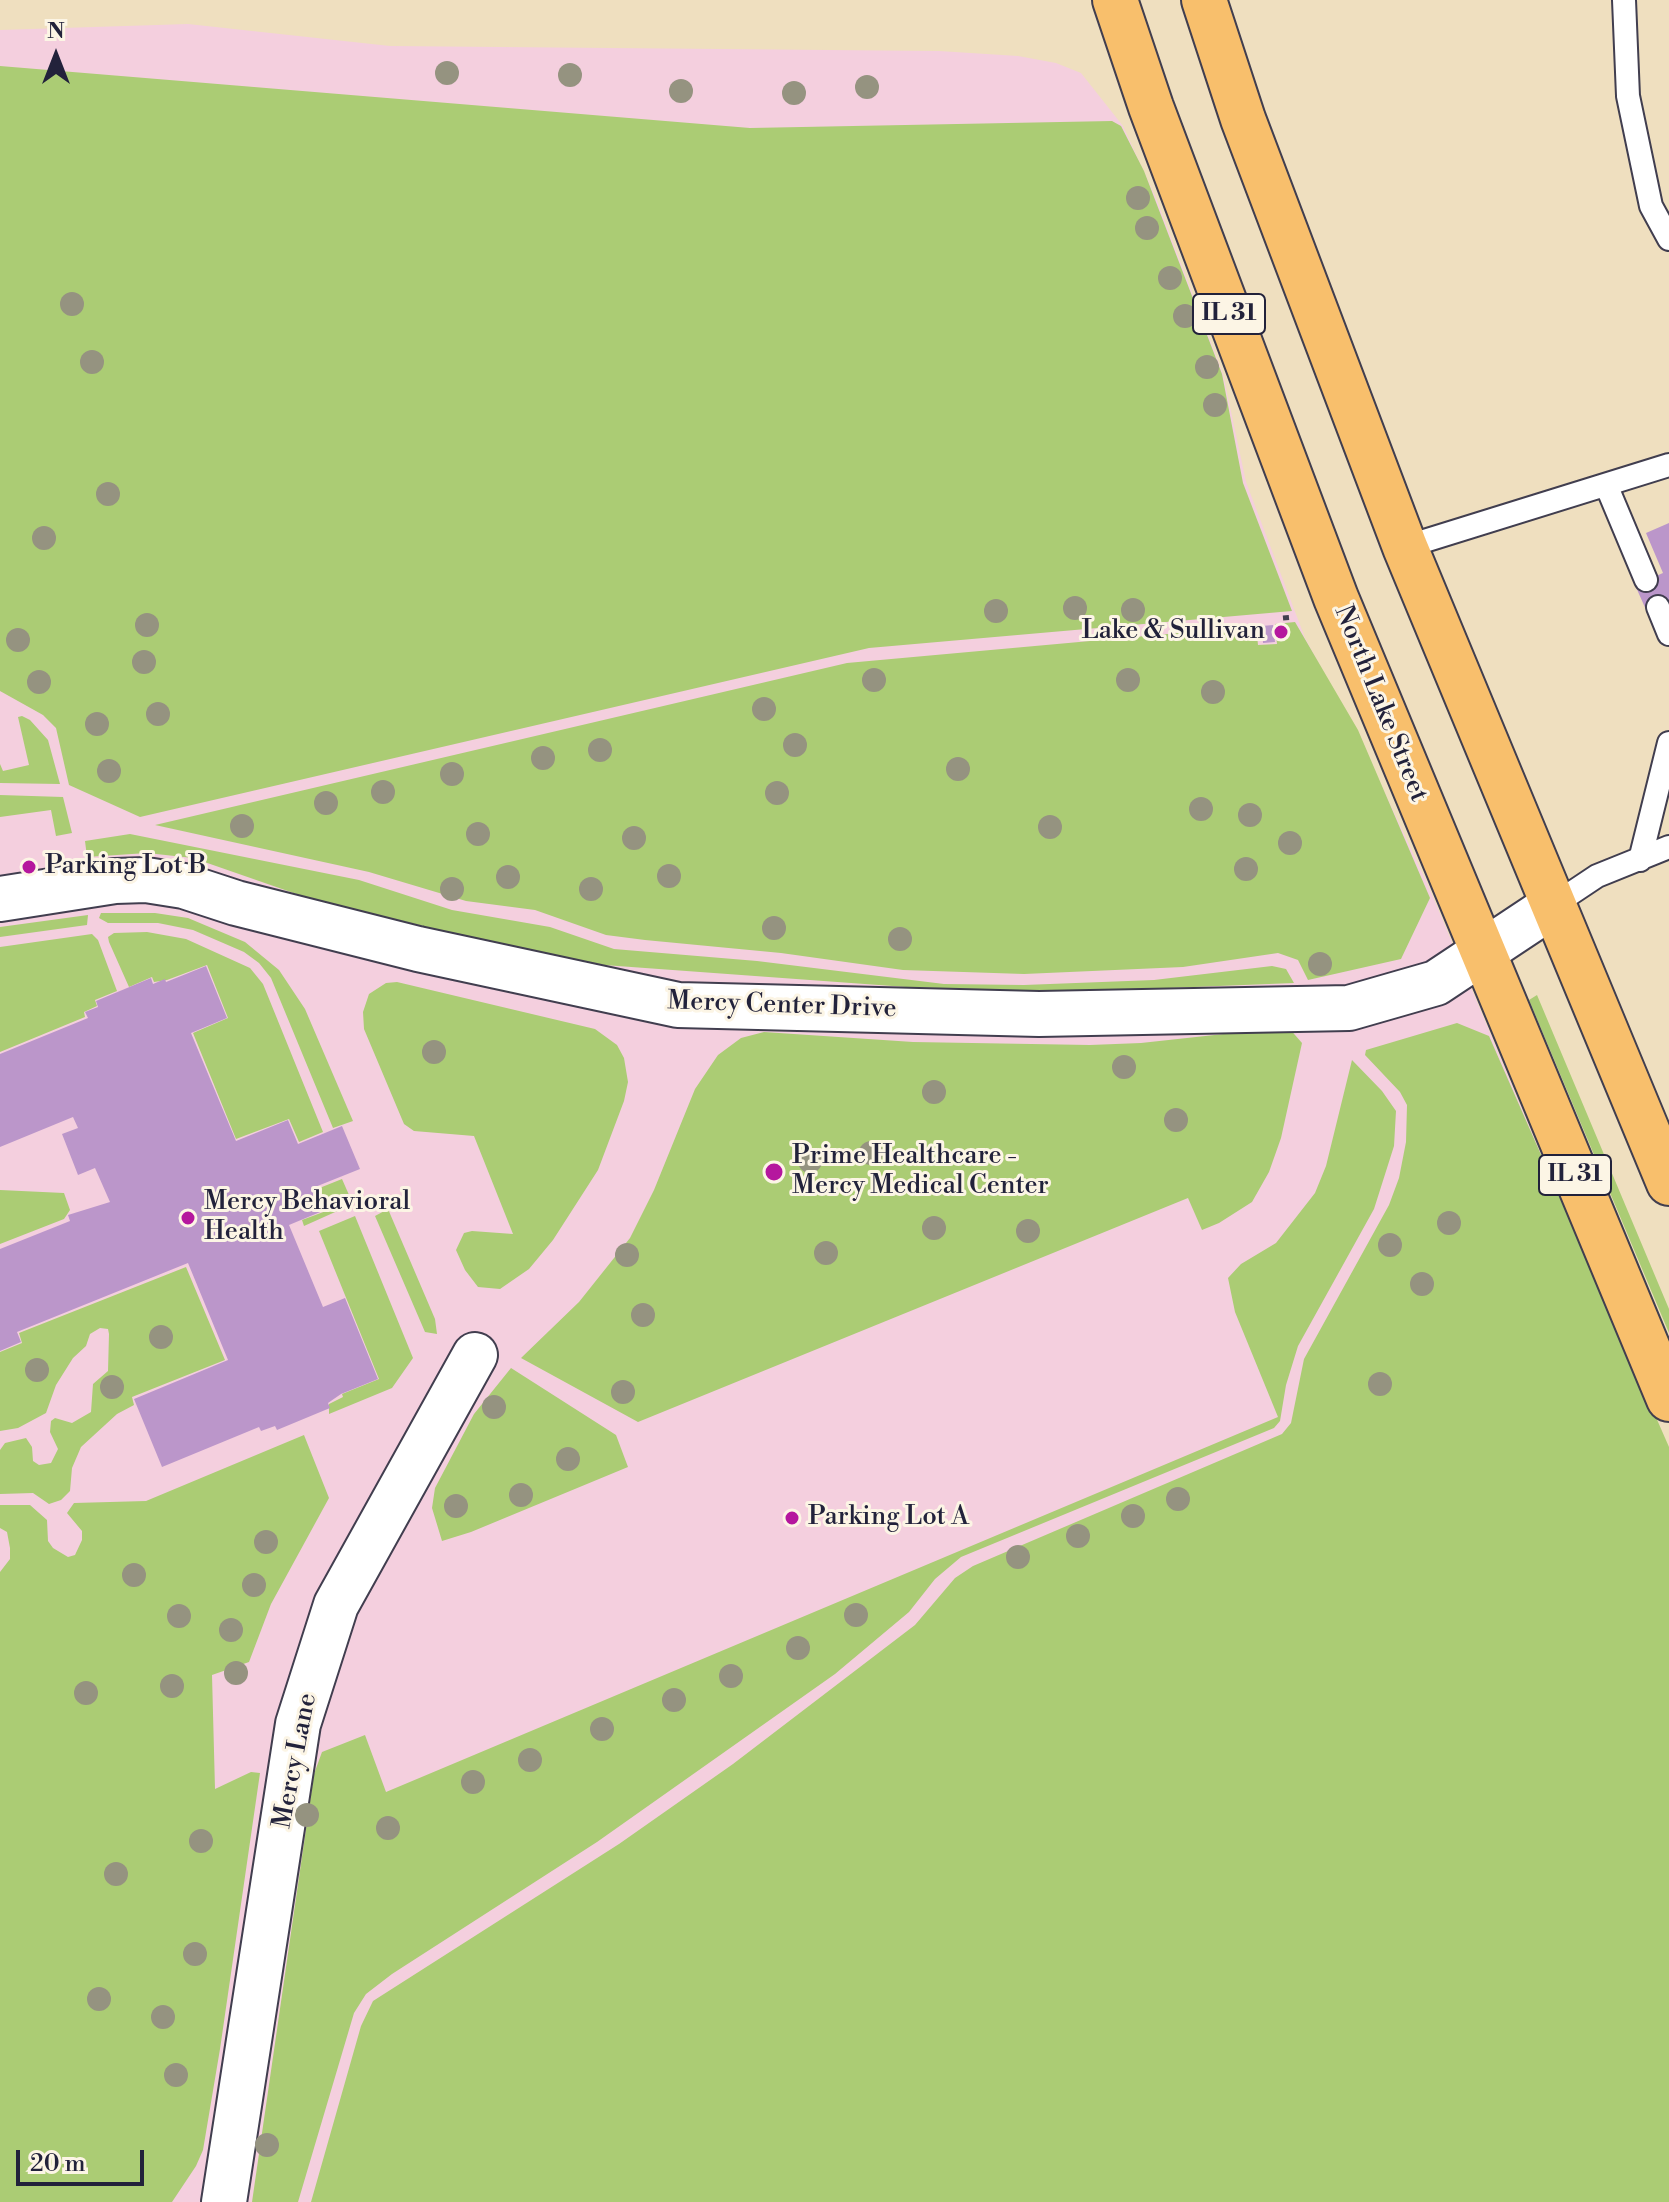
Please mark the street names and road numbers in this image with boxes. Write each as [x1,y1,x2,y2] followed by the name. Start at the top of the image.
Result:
[1193,294,1265,334] road number: IL 31
[1326,601,1434,807] street label: North Lake Street
[667,986,897,1026] street label: Mercy Center Drive
[1539,1155,1611,1195] road number: IL 31
[268,1691,324,1831] street label: Mercy Lane

